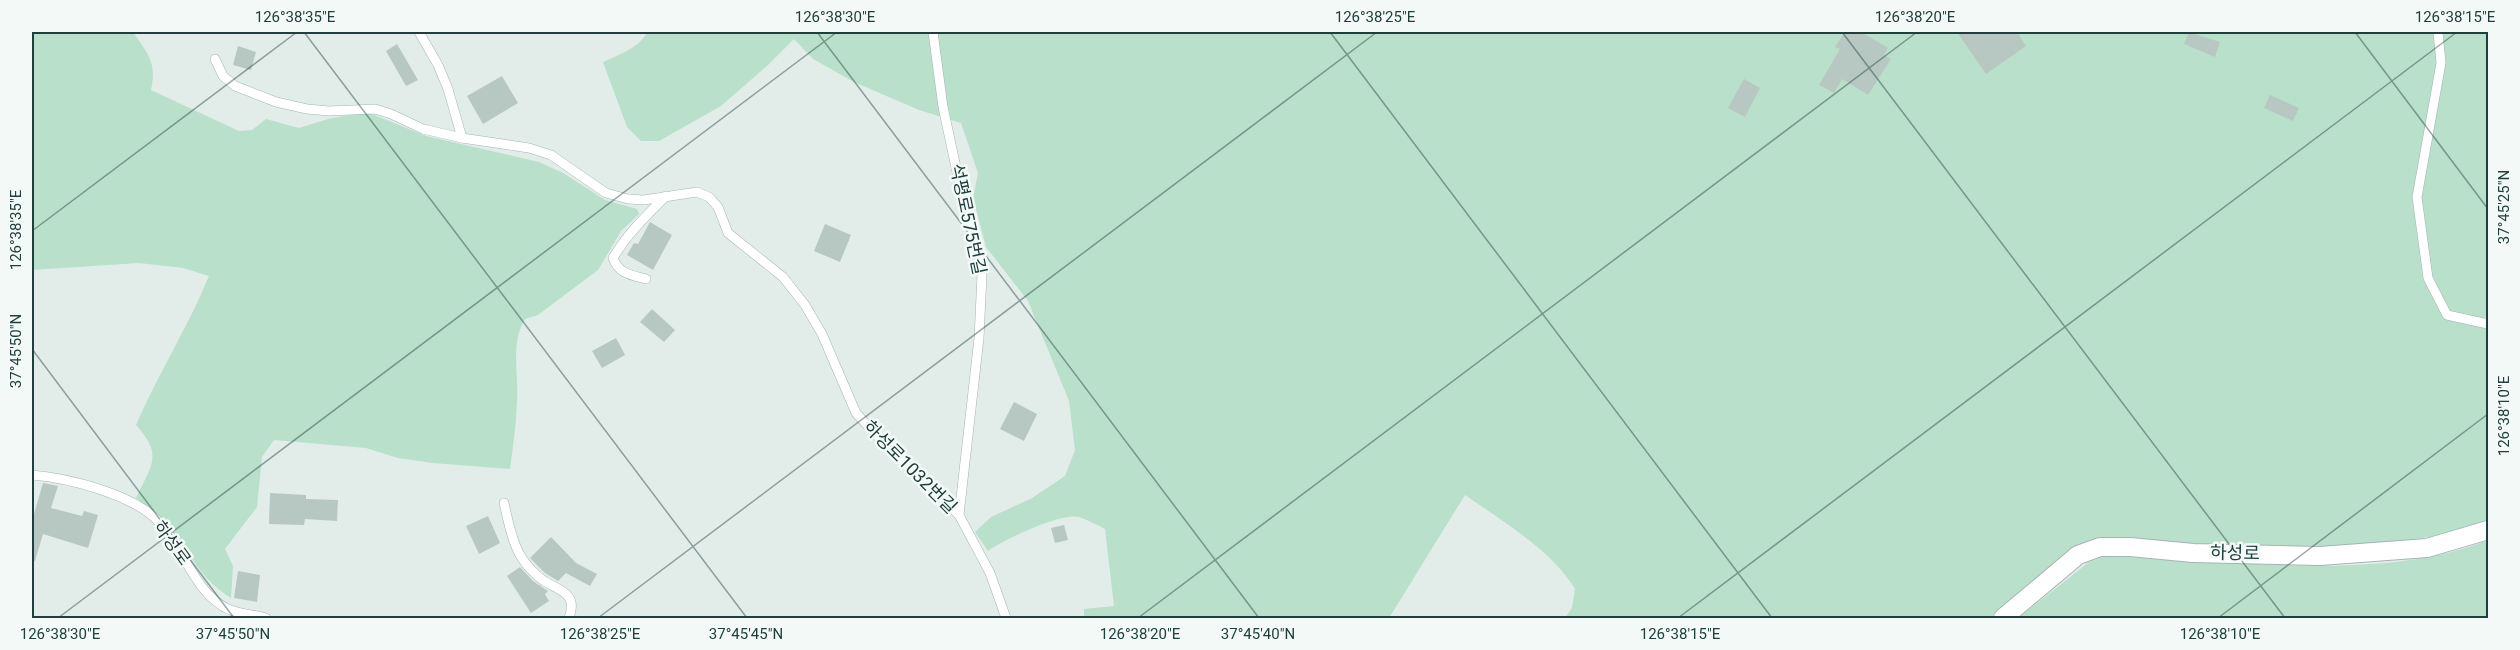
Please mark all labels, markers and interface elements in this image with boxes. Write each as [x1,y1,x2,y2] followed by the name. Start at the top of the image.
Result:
[255,8,336,26] text: 126°38'35"E
[795,8,876,26] text: 126°38'30"E
[1335,8,1416,26] text: 126°38'25"E
[1875,8,1956,26] text: 126°38'20"E
[2415,8,2496,26] text: 126°38'15"E
[946,161,991,276] street label: 석평로575번길
[2495,170,2513,244] text: 37°45'25"N
[7,189,25,270] text: 126°38'35"E
[7,314,25,388] text: 37°45'50"N
[2495,375,2513,456] text: 126°38'10"E
[859,416,961,518] street label: 하성로1032번길
[149,516,196,569] street label: 하성로
[2210,542,2260,563] street label: 하성로
[20,625,101,643] text: 126°38'30"E
[196,625,270,643] text: 37°45'50"N
[560,625,641,643] text: 126°38'25"E
[709,625,783,643] text: 37°45'45"N
[1100,625,1181,643] text: 126°38'20"E
[1221,625,1295,643] text: 37°45'40"N
[1640,625,1721,643] text: 126°38'15"E
[2180,625,2261,643] text: 126°38'10"E

